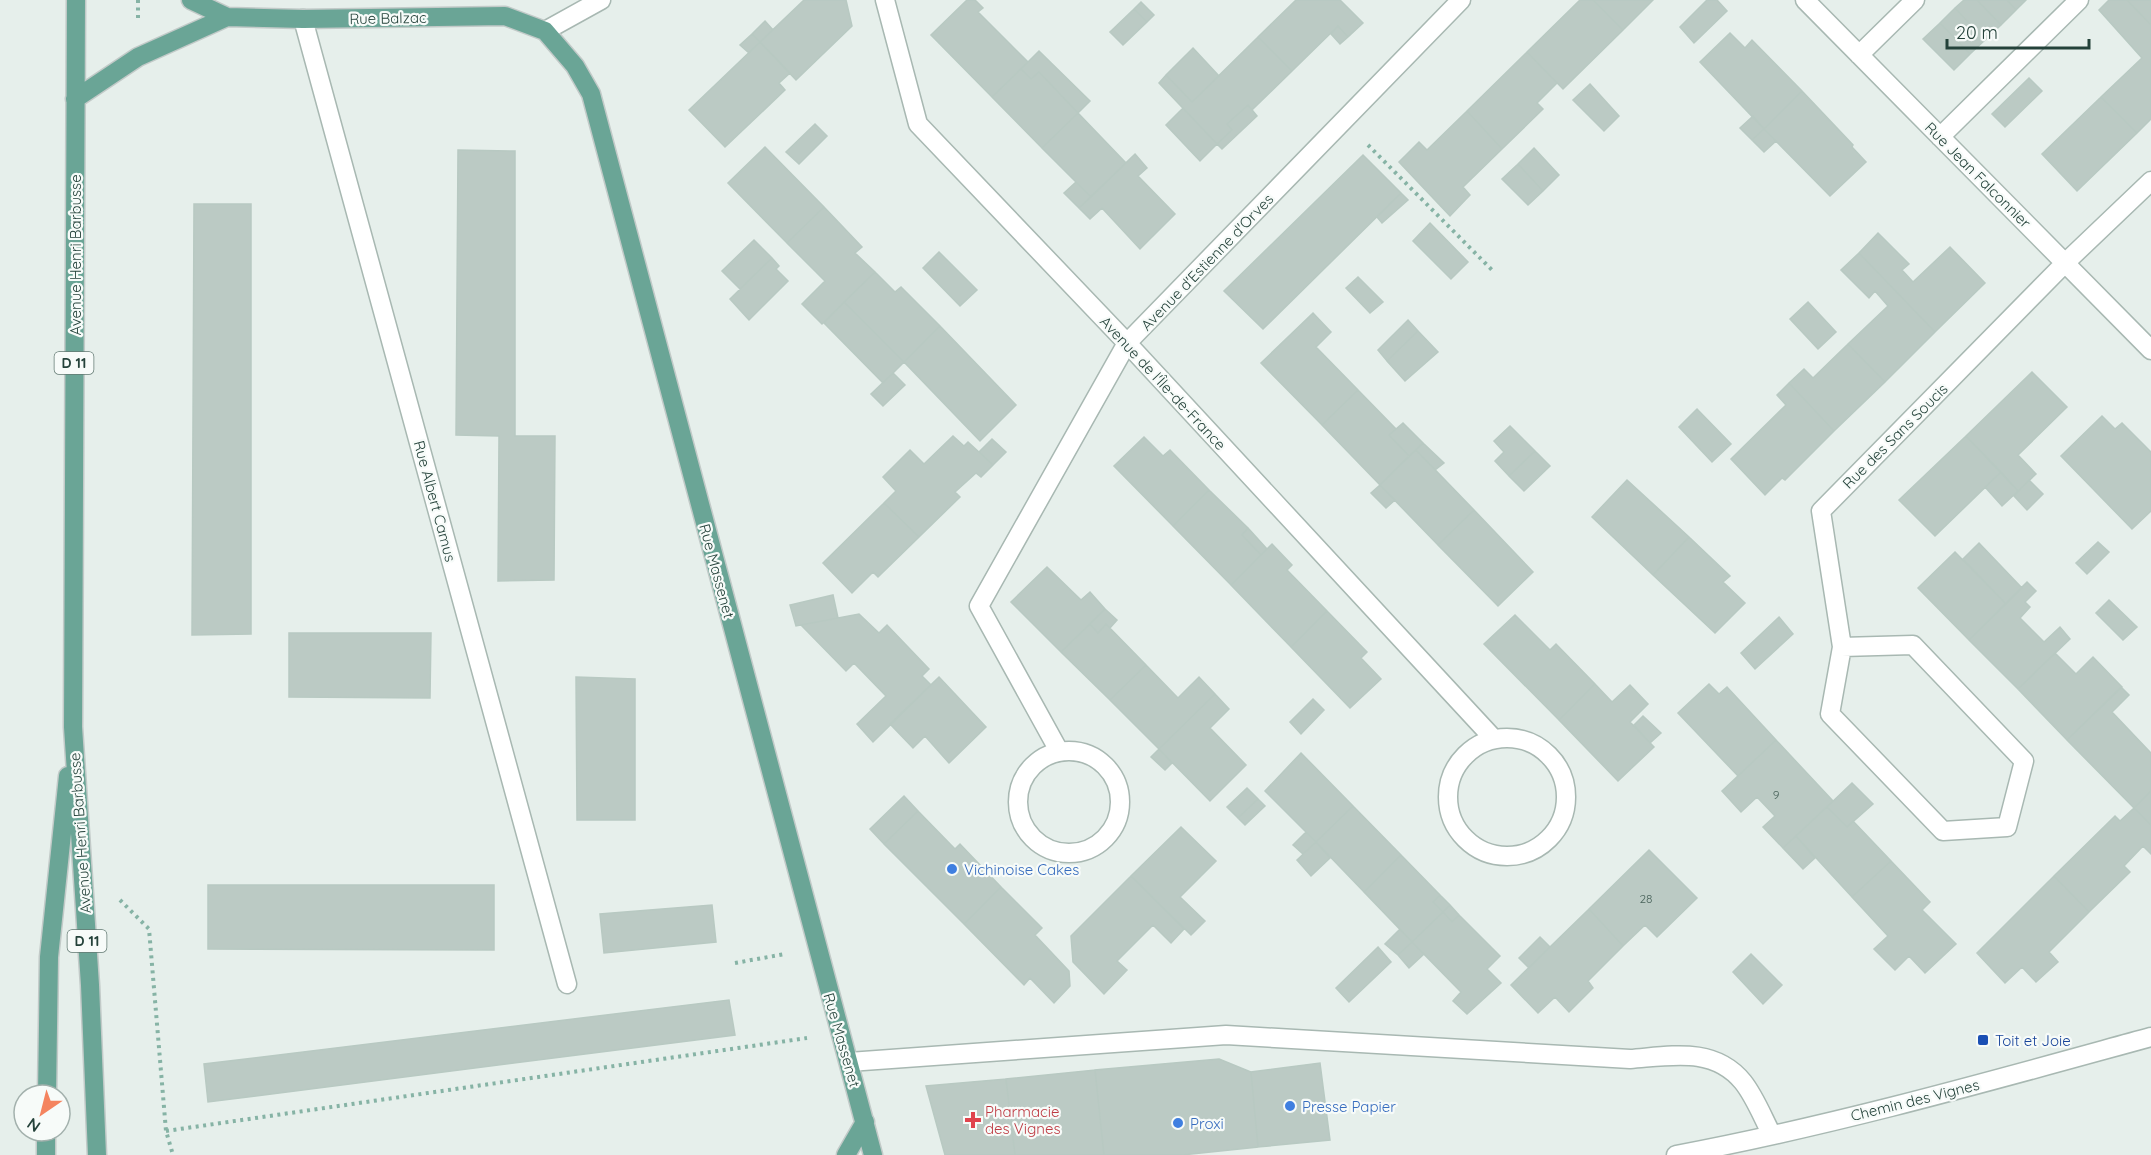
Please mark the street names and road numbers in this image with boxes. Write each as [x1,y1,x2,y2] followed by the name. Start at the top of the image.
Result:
[349,8,427,28] street label: Rue Balzac
[1921,118,2035,232] street label: Rue Jean Falconnier
[66,174,85,336] street label: Avenue Henri Barbusse
[1137,190,1277,334] street label: Avenue d'Estienne d'Orves
[1096,312,1230,454] street label: Avenue de l'Île-de-France
[54,352,94,374] road number: D 11
[1838,379,1952,493] street label: Rue des Sans Soucis
[410,438,460,564] street label: Rue Albert Camus
[695,522,739,620] street label: Rue Massenet
[65,752,95,914] street label: Avenue Henri Barbusse
[68,930,106,952] road number: D 11
[819,991,865,1089] street label: Rue Massenet
[1849,1075,1981,1125] street label: Chemin des Vignes

